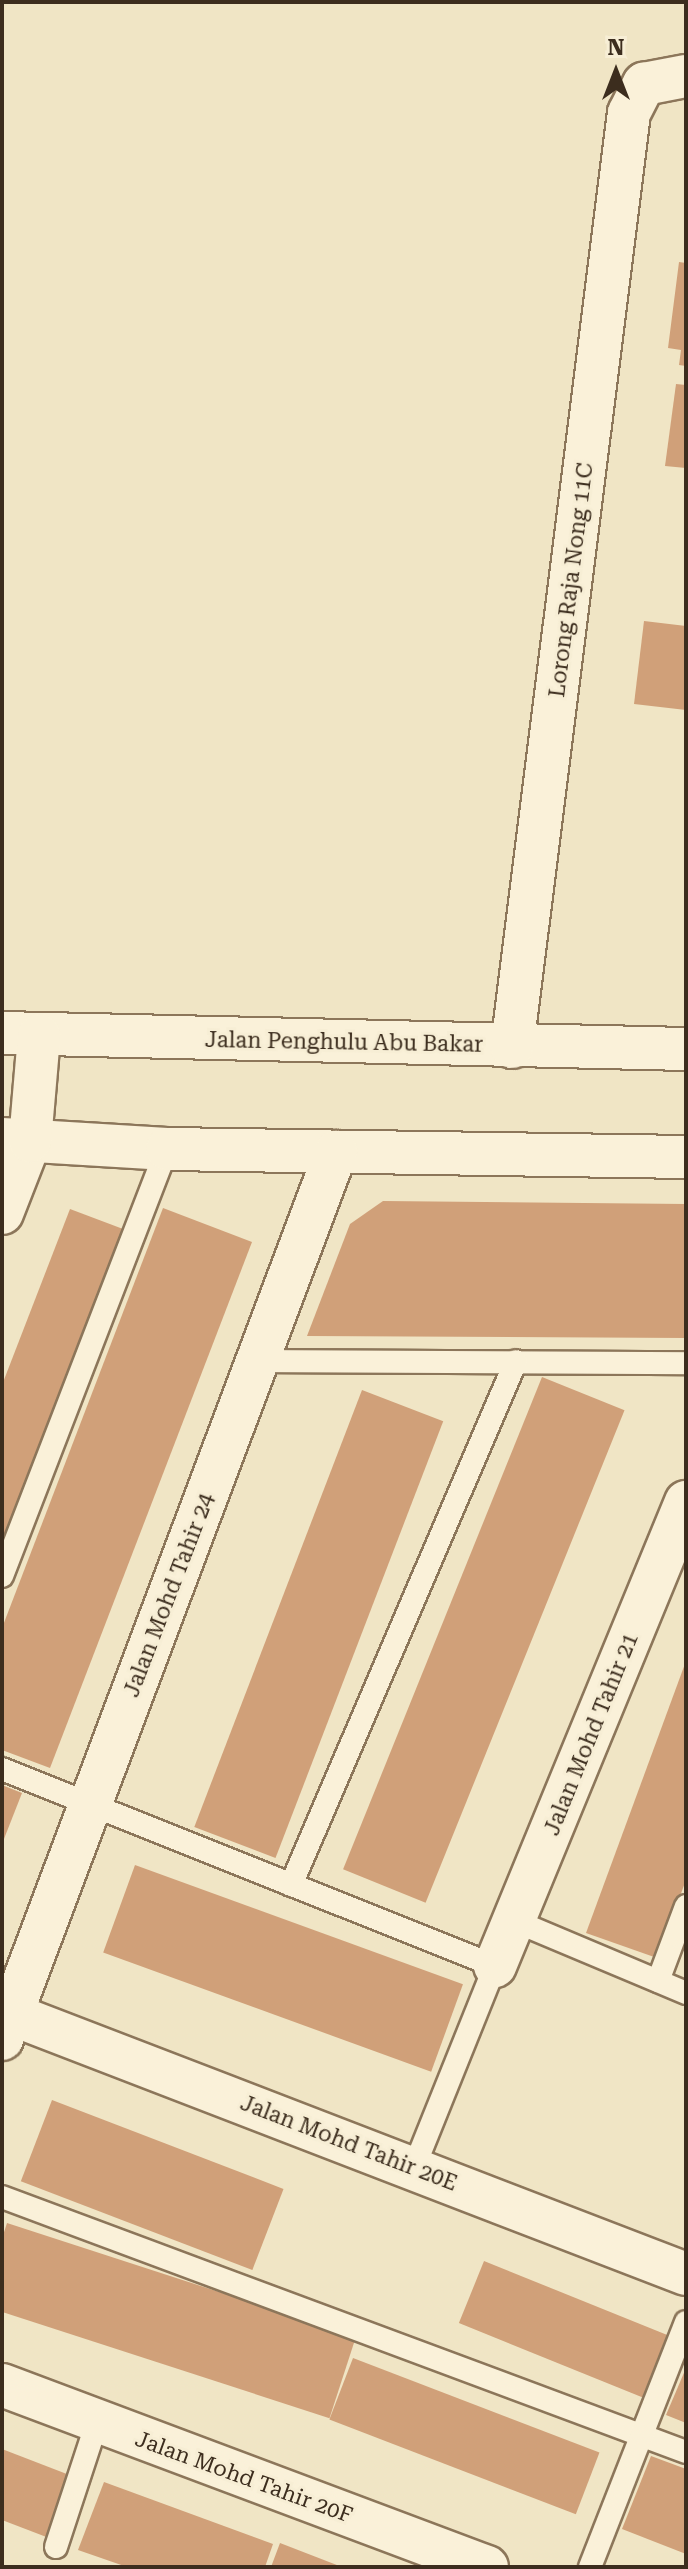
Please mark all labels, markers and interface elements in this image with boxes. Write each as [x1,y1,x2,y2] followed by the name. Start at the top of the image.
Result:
[576,32,656,112] north arrow
[608,35,624,60] text: N
[543,461,599,699] street label: Lorong Raja Nong 11C
[205,1026,483,1058] street label: Jalan Penghulu Abu Bakar
[118,1489,220,1701] street label: Jalan Mohd Tahir 24
[538,1629,644,1839] street label: Jalan Mohd Tahir 21
[237,2089,461,2197] street label: Jalan Mohd Tahir 20E
[132,2425,356,2529] street label: Jalan Mohd Tahir 20F

